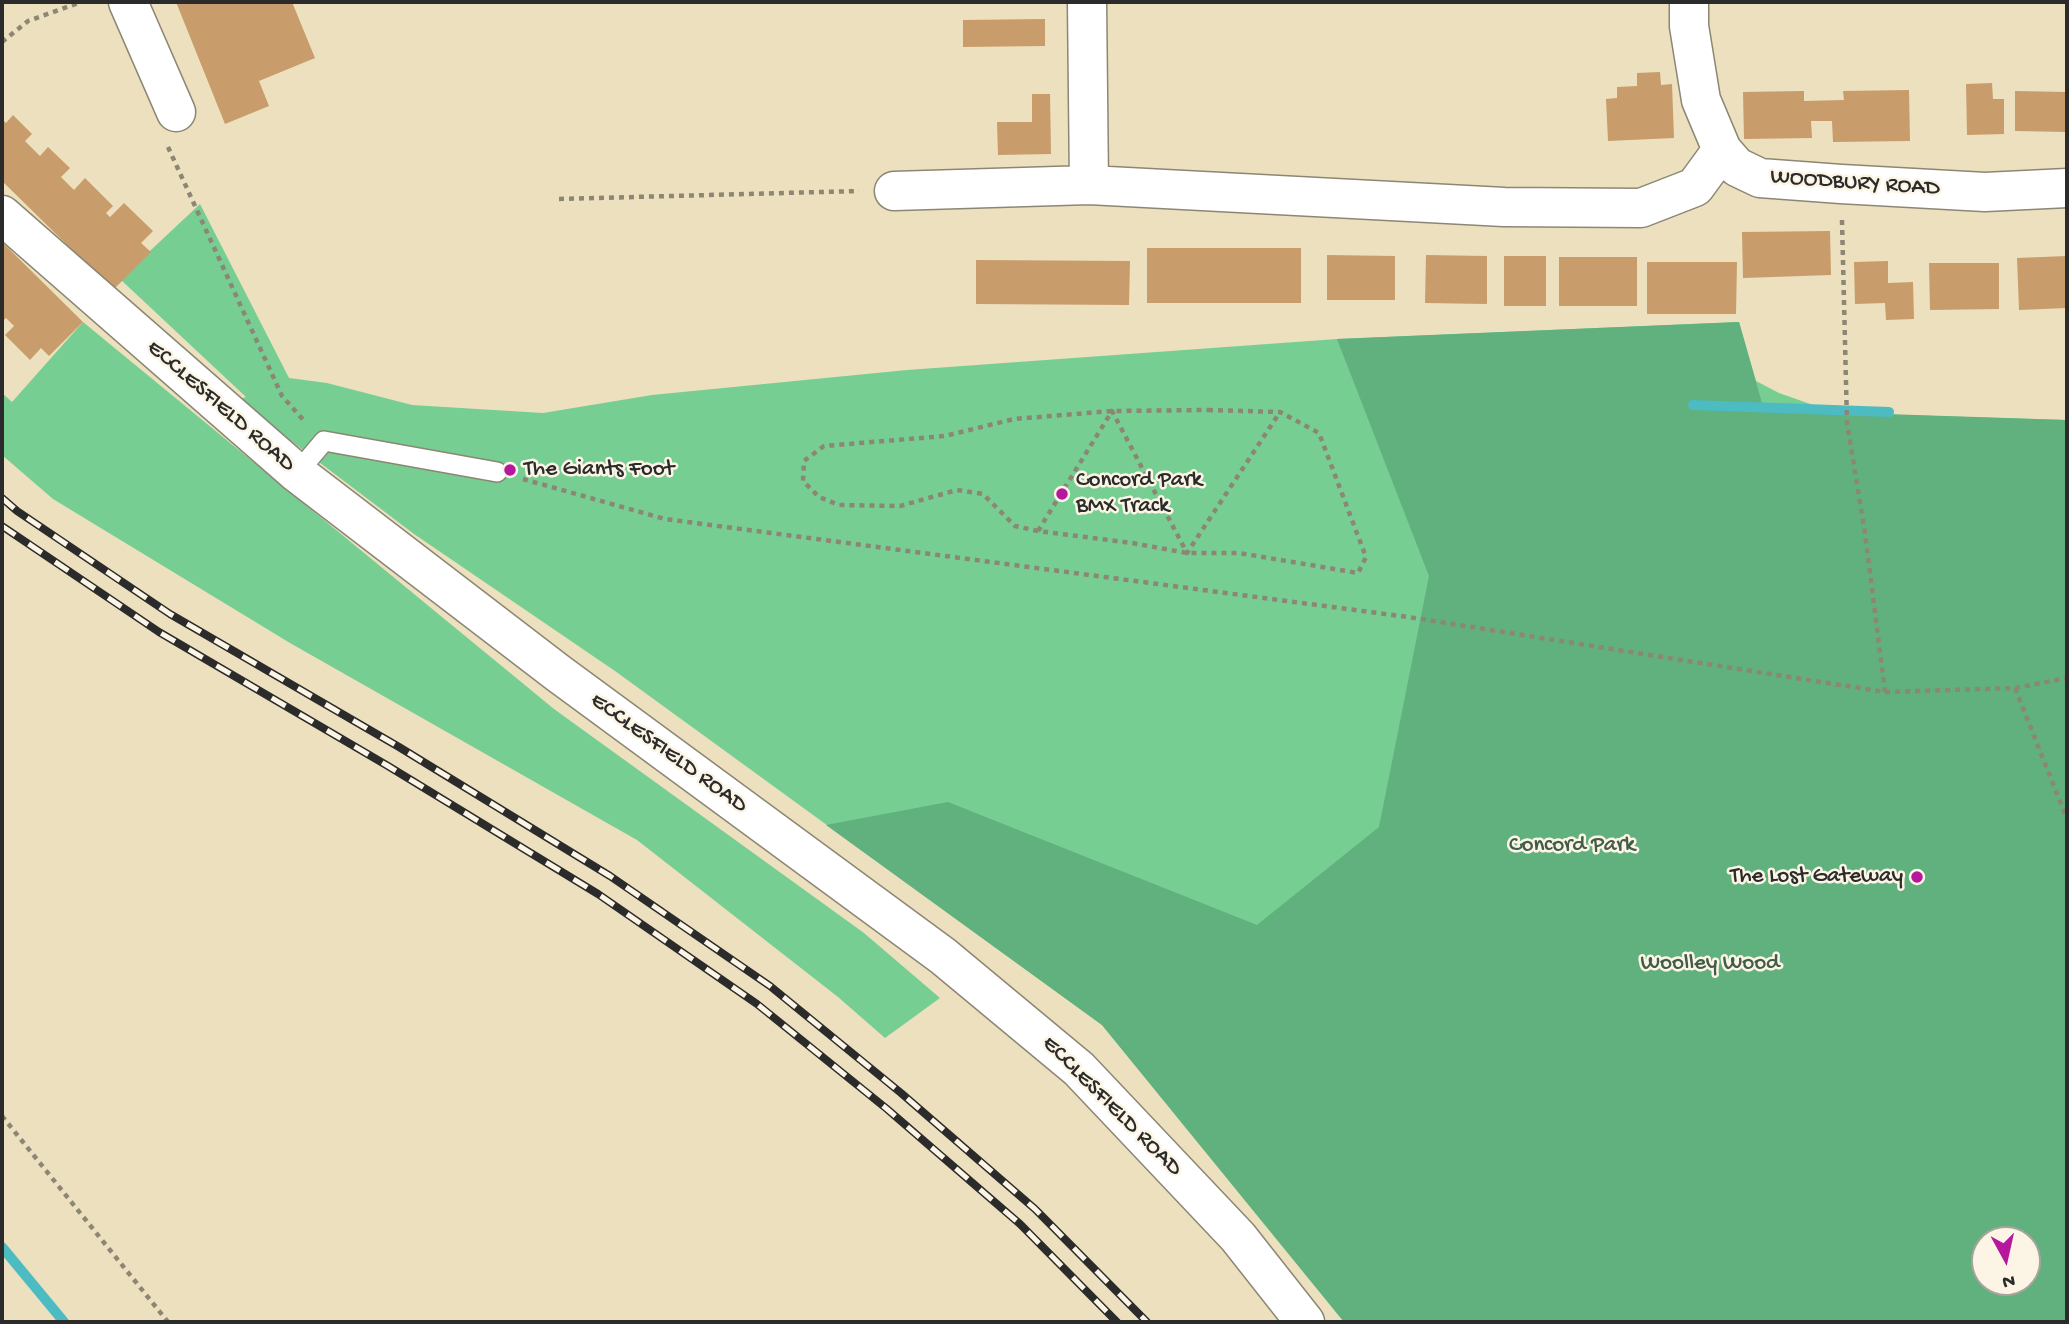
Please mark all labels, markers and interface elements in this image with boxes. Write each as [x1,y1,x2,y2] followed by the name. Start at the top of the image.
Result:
[1769,164,1941,204] street label: WOODBURY ROAD
[140,335,300,479] street label: ECCLESFIELD ROAD
[524,456,674,484] place label: The Giants Foot
[502,462,518,478] marker: The Giants Foot
[1076,467,1202,521] place label: Concord Park BMX Track
[1054,486,1070,502] marker: Concord Park BMX Track
[584,688,752,820] street label: ECCLESFIELD ROAD
[1509,832,1635,860] park label: Concord Park
[1730,863,1903,891] place label: The Lost Gateway
[1909,869,1925,885] marker: The Lost Gateway
[1640,950,1780,978] park label: Woolley Wood
[1035,1031,1187,1183] street label: ECCLESFIELD ROAD
[1971,1226,2041,1296] north arrow
[2001,1268,2016,1293] text: N

